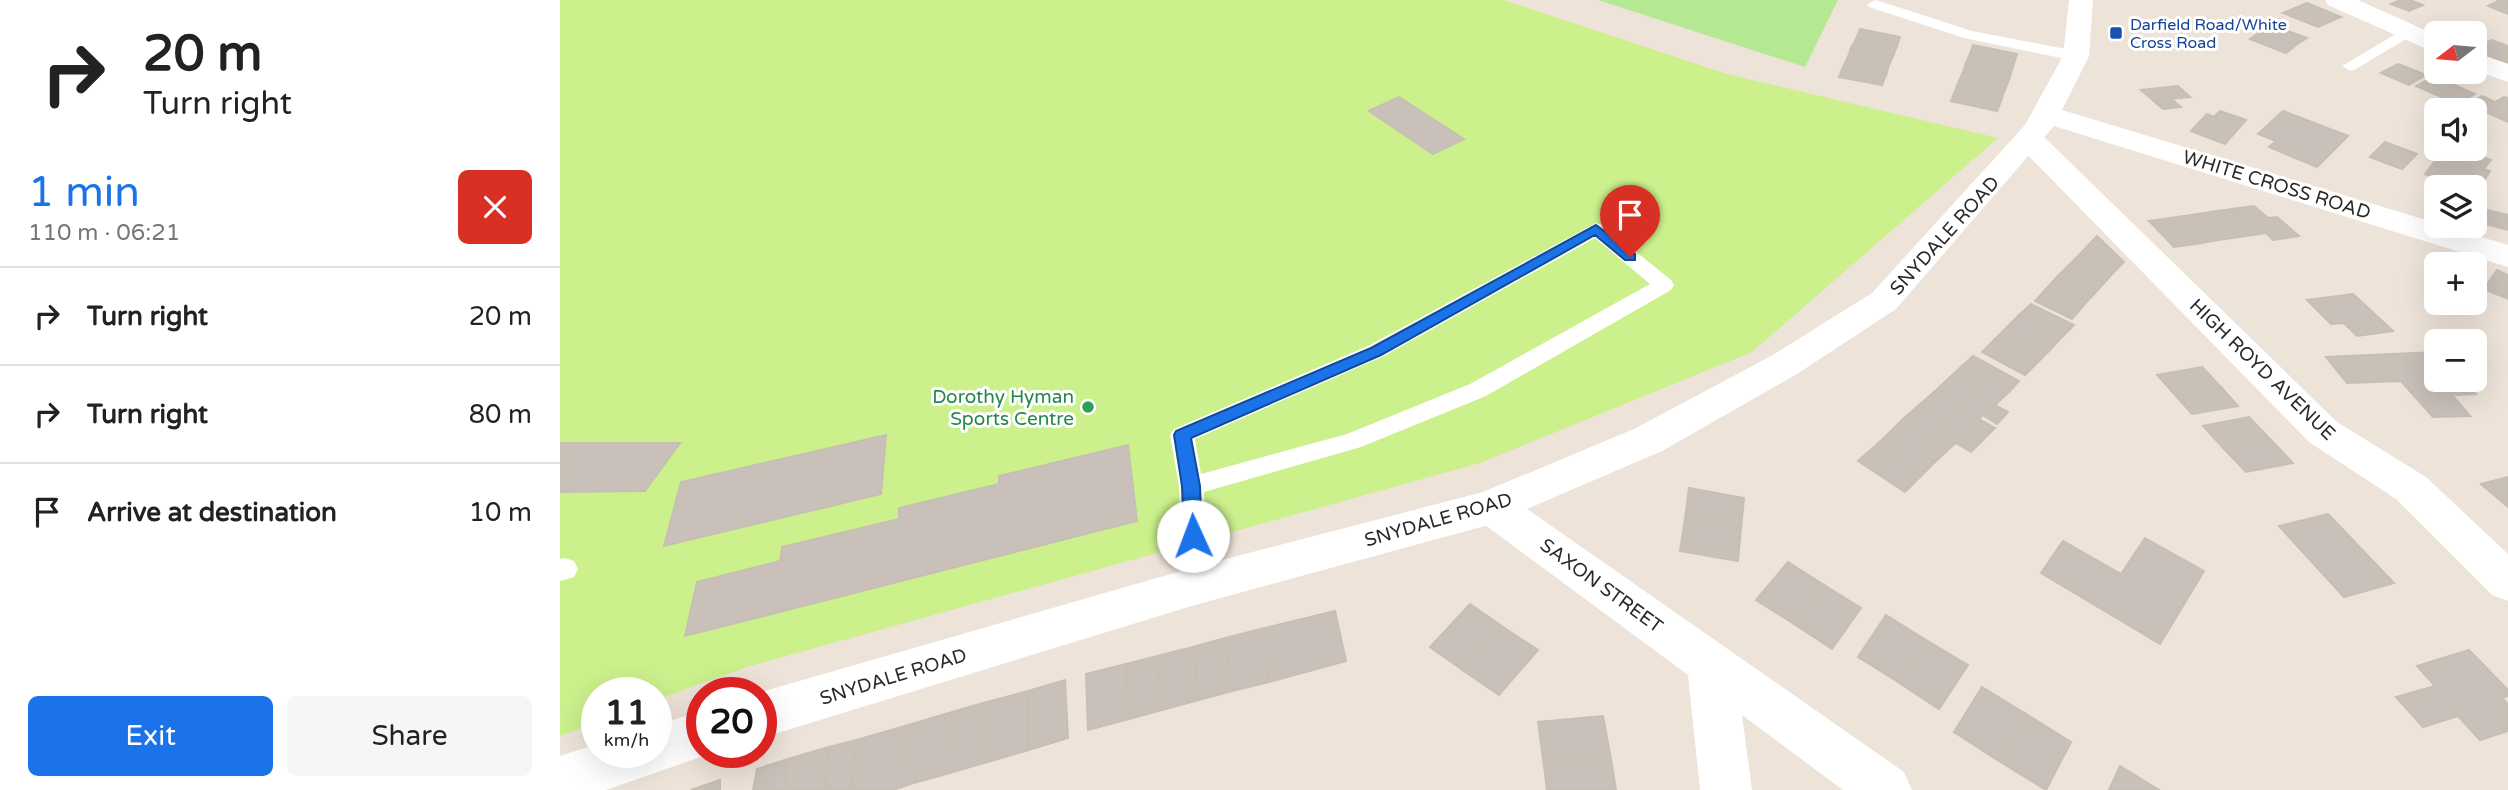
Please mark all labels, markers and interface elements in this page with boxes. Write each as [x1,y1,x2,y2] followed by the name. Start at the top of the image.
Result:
[2130,15,2287,53] place label: Darfield Road/White Cross Road
[2424,21,2487,84] north arrow
[2424,21,2487,392] map controls
[143,25,262,84] text: 20 m
[2108,25,2124,41] marker: Darfield Road/White Cross Road
[28,28,119,119] icon: right
[143,85,292,123] text: Turn right
[2424,98,2487,161] button: sound
[2180,146,2373,224] street label: WHITE CROSS ROAD
[28,167,140,218] text: 1 min
[458,170,532,244] button: close
[1886,172,2004,300] street label: SNYDALE ROAD
[2424,175,2487,238] button: layers
[1600,185,1660,257] pin
[1611,196,1649,234] icon: arrive
[28,219,180,247] text: 110 m · 06:21
[2424,252,2487,315] button: +
[2185,295,2340,445] street label: HIGH ROYD AVENUE
[28,297,66,335] icon: right
[87,301,208,332] text: Turn right
[469,301,532,332] text: 20 m
[2424,329,2487,392] button: −
[932,386,1074,430] place label: Dorothy Hyman Sports Centre
[28,395,66,433] icon: right
[87,399,208,430] text: Turn right
[469,399,532,430] text: 80 m
[1080,399,1096,415] marker: Dorothy Hyman Sports Centre
[1362,488,1515,552] street label: SNYDALE ROAD
[28,493,66,531] icon: arrive
[87,497,337,528] text: Arrive at destination
[469,497,532,528] text: 10 m
[1156,499,1230,573] position arrow
[1536,534,1667,638] street label: SAXON STREET
[817,644,969,710] street label: SNYDALE ROAD
[686,677,777,768] speed limit sign: 20
[605,692,648,734] text: 11
[28,696,273,776] button: Exit
[287,696,532,776] button: Share
[604,729,649,751] text: km/h

